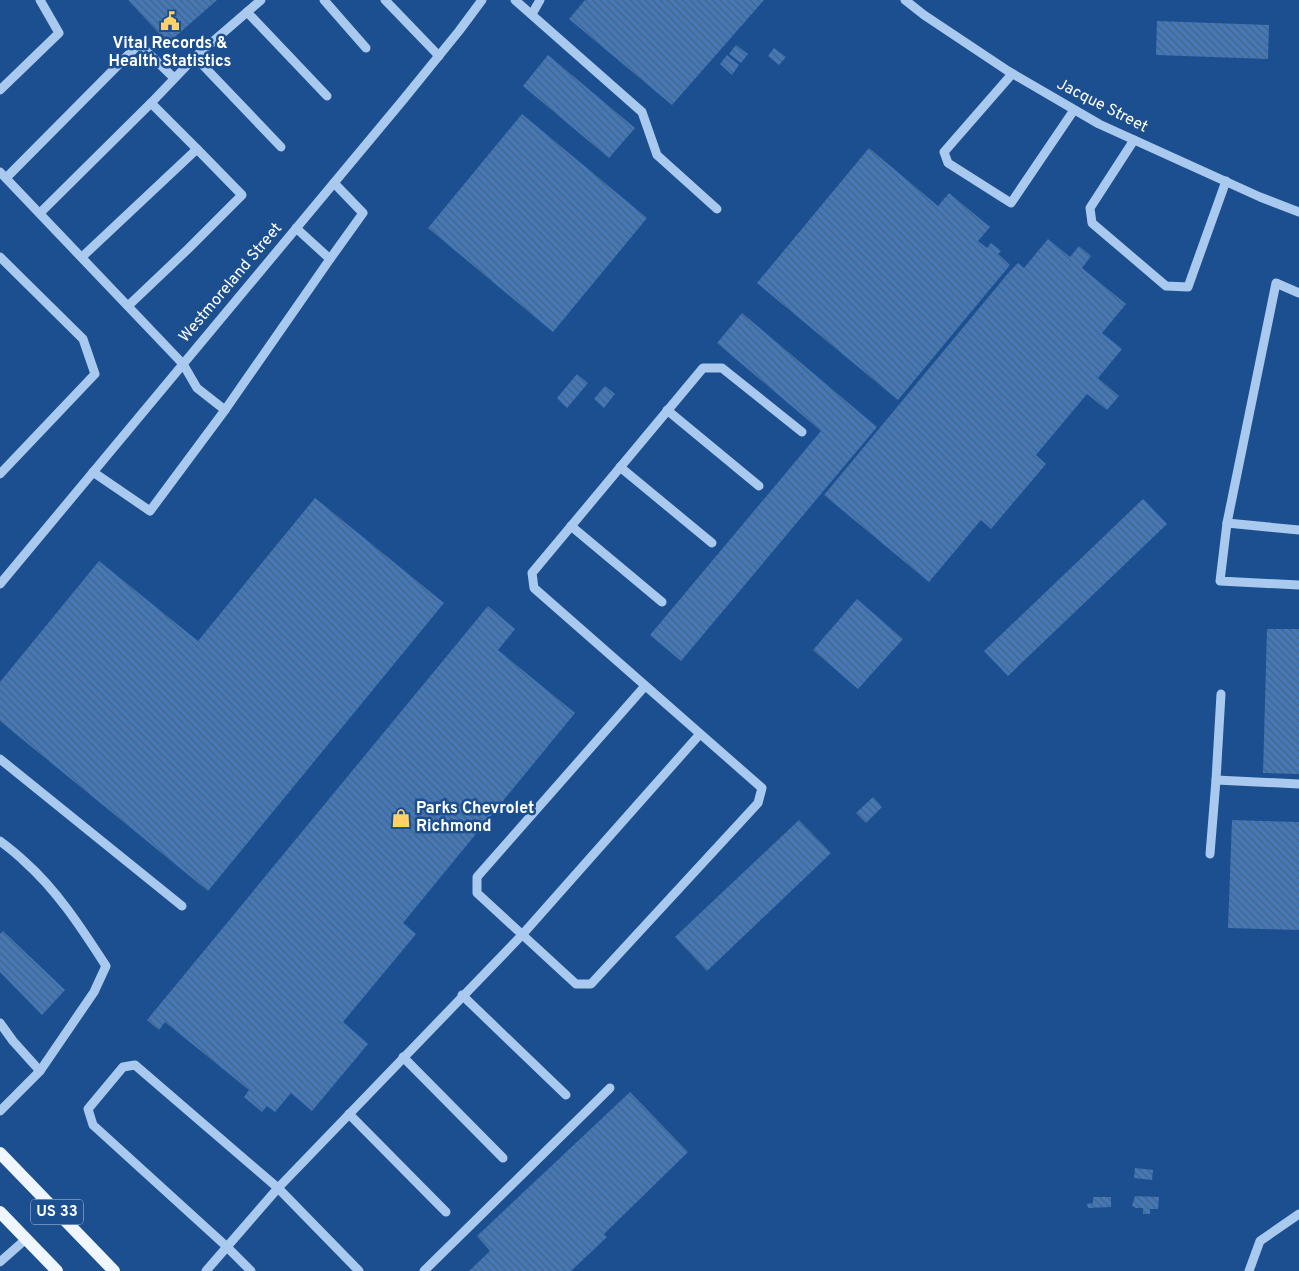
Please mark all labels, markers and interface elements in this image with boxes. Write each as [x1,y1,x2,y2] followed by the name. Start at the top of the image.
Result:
[159,10,181,32] public building icon: Vital Records & Health Statistics
[109,34,232,72] place label: Vital Records & Health Statistics
[1053,74,1151,138] street label: Jacque Street
[175,219,287,347] street label: Westmoreland Street
[416,799,534,837] place label: Parks Chevrolet Richmond
[390,807,412,829] shop icon: Parks Chevrolet Richmond
[31,1200,83,1224] road number: US 33

